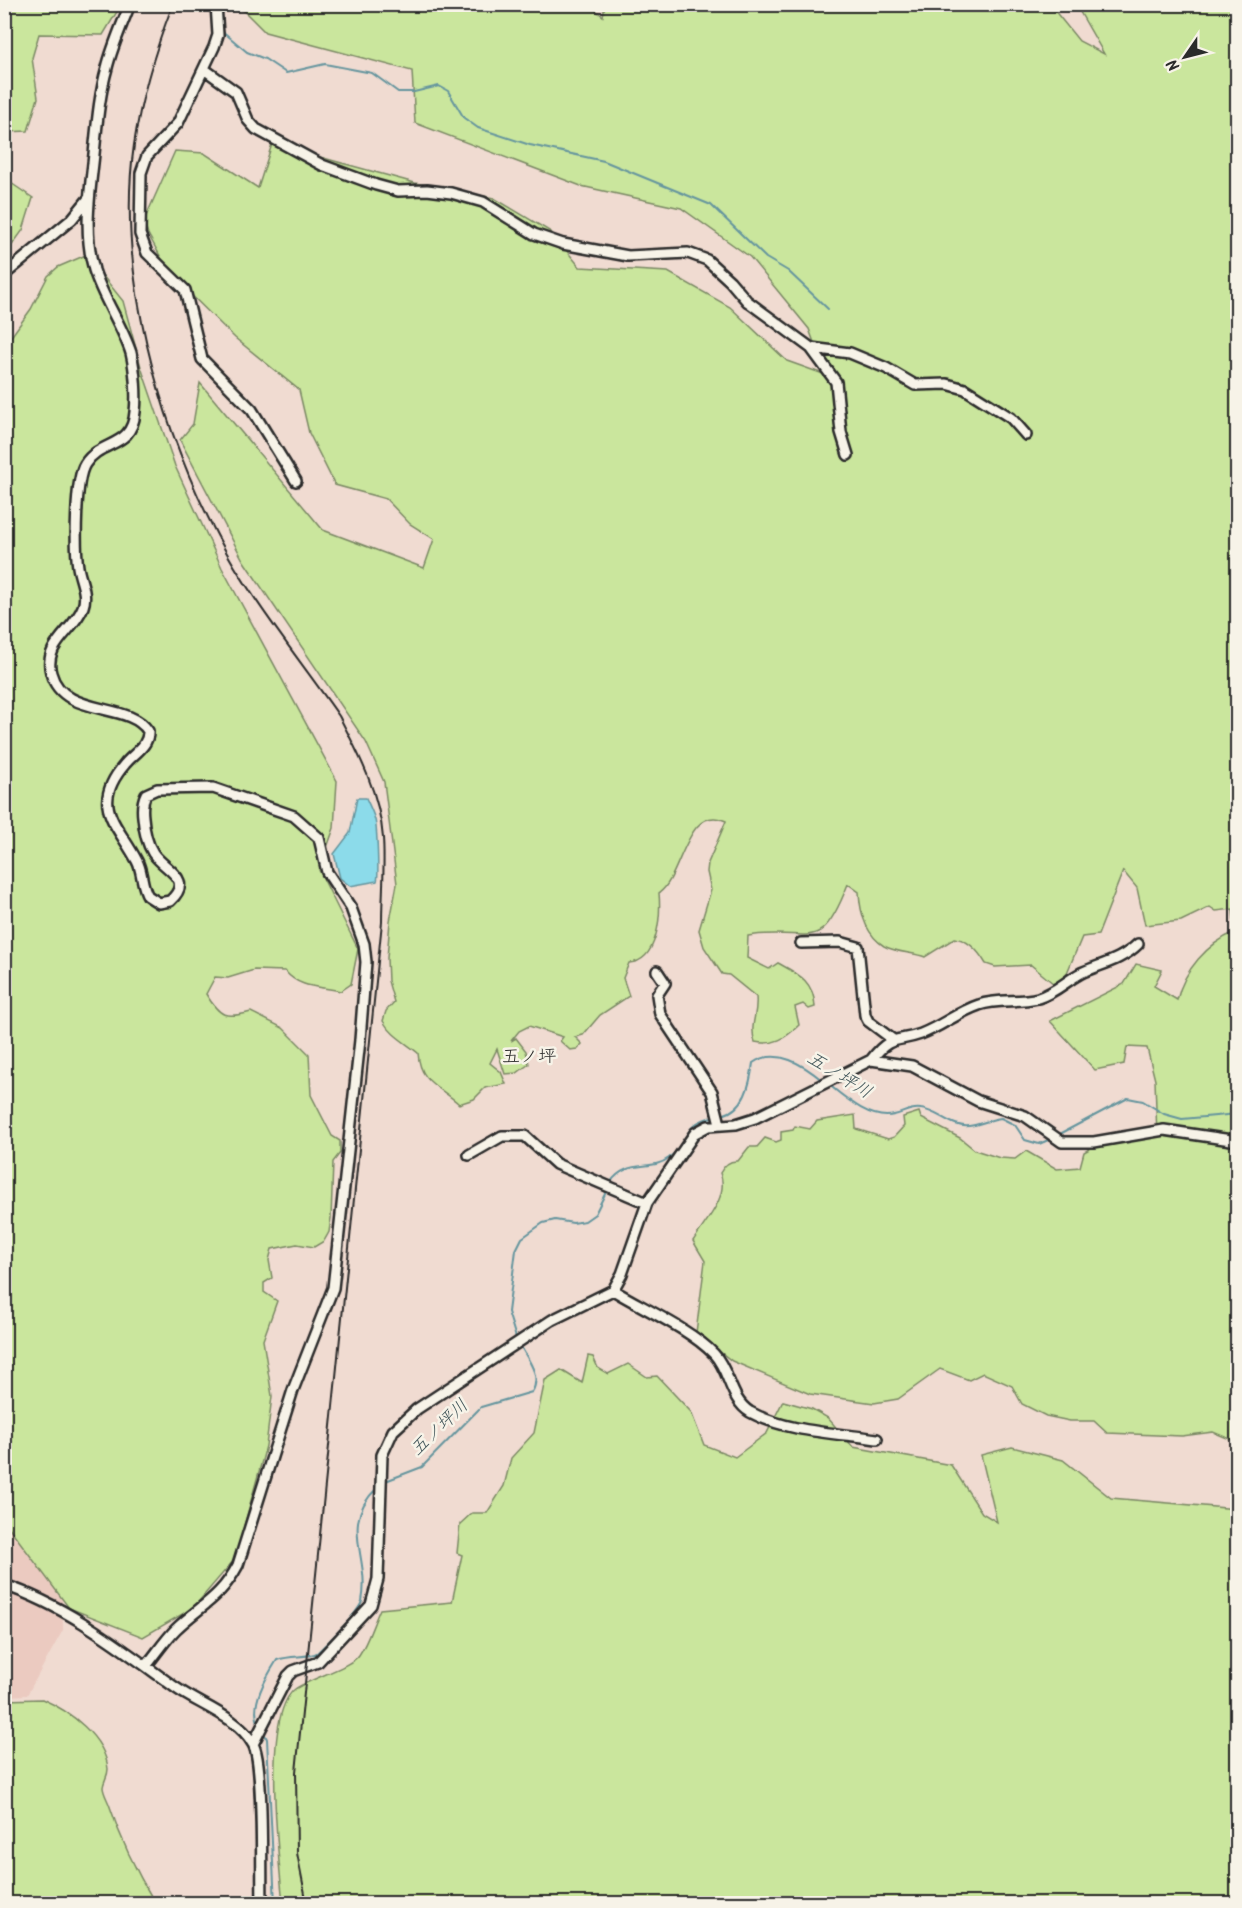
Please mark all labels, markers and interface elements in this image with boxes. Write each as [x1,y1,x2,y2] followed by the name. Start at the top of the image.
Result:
[1155,27,1215,87] north arrow
[1161,53,1187,76] text: N
[502,1043,556,1072] district label: 五ノ坪
[801,1045,877,1107] water label: 五ノ坪川
[404,1393,476,1463] water label: 五ノ坪川

